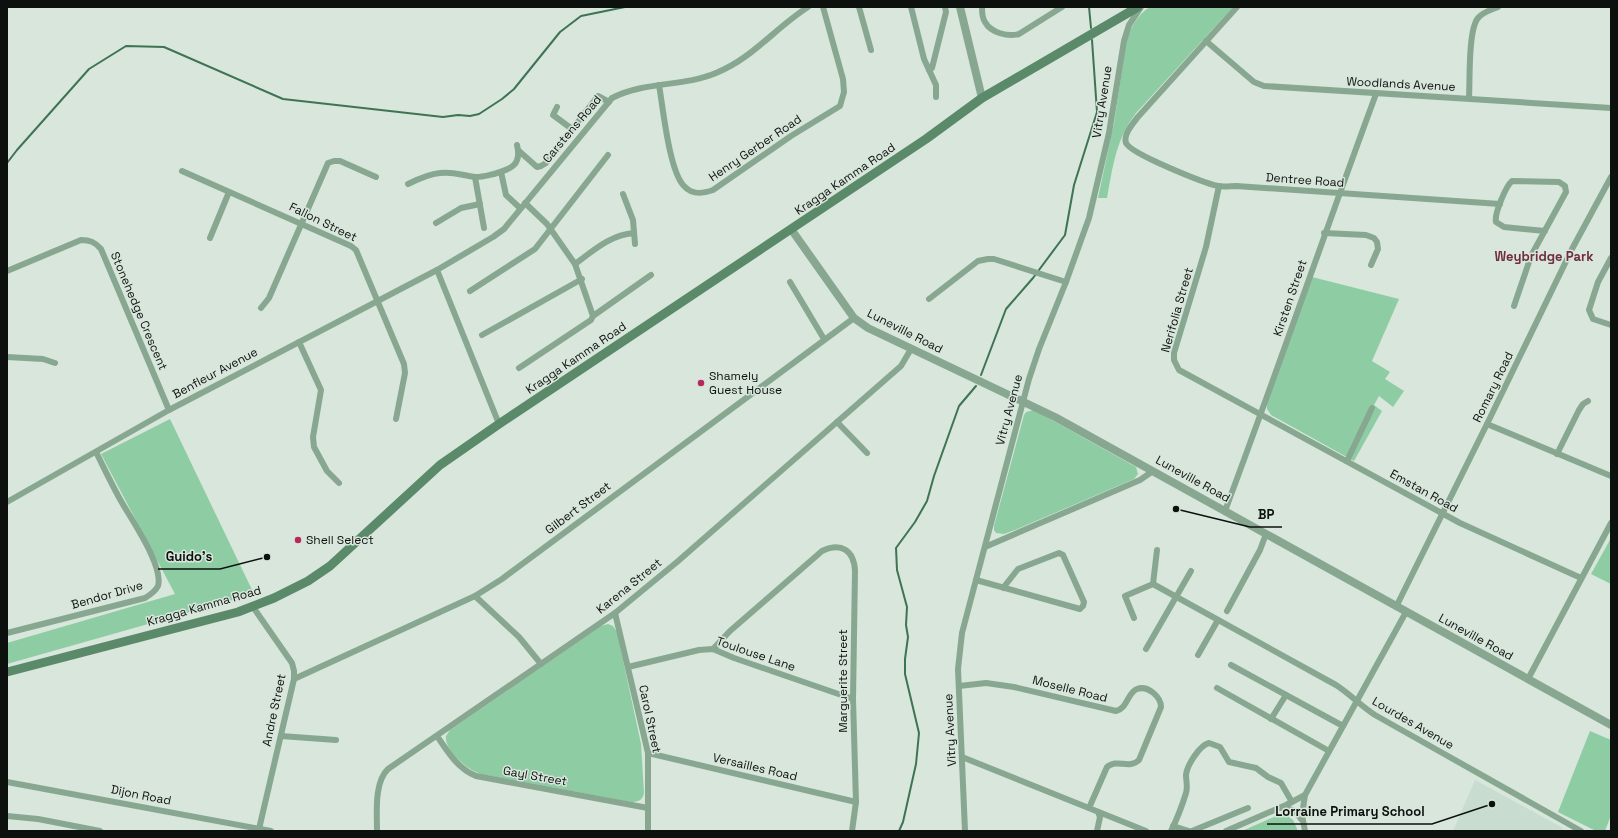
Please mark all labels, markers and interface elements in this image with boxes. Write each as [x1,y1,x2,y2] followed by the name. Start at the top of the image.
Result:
[1088,65,1116,139] street label: Vitry Avenue
[1346,73,1456,95] street label: Woodlands Avenue
[539,92,605,166] street label: Carstens Road
[705,111,805,185] street label: Henry Gerber Road
[792,139,898,219] street label: Kragga Kamma Road
[1265,169,1345,191] street label: Dentree Road
[286,199,360,245] street label: Fallon Street
[1494,248,1594,265] district label: Weybridge Park
[107,249,171,373] street label: Stonehedge Crescent
[1269,257,1311,339] street label: Kirsten Street
[1157,266,1197,354] street label: Nerifolia Street
[864,305,946,357] street label: Luneville Road
[523,318,629,398] street label: Kragga Kamma Road
[170,344,260,402] street label: Benfleur Avenue
[1469,349,1517,425] street label: Romary Road
[709,368,782,398] place label: Shamely Guest House
[992,373,1026,447] street label: Vitry Avenue
[696,378,706,388] marker: Shamely Guest House
[1153,452,1233,506] street label: Luneville Road
[1387,466,1461,516] street label: Emstan Road
[542,478,614,538] street label: Gilbert Street
[1250,502,1282,527] callout: BP
[1258,506,1274,523] text: BP
[306,532,374,548] place label: Shell Select
[293,535,303,545] marker: Shell Select
[158,544,220,569] callout: Guido's
[166,548,212,565] text: Guido's
[593,555,665,617] street label: Karena Street
[69,577,145,613] street label: Bendor Drive
[145,582,263,630] street label: Kragga Kamma Road
[1436,610,1516,664] street label: Luneville Road
[835,629,851,733] street label: Marguerite Street
[714,633,798,675] street label: Toulouse Lane
[259,672,289,748] street label: Andre Street
[1031,672,1109,706] street label: Moselle Road
[635,684,665,754] street label: Carol Street
[940,693,960,767] street label: Vitry Avenue
[1369,693,1457,753] street label: Lourdes Avenue
[711,749,799,785] street label: Versailles Road
[502,763,568,789] street label: Gayl Street
[109,781,173,809] street label: Dijon Road
[1267,799,1432,824] callout: Lorraine Primary School
[1275,803,1425,820] text: Lorraine Primary School

